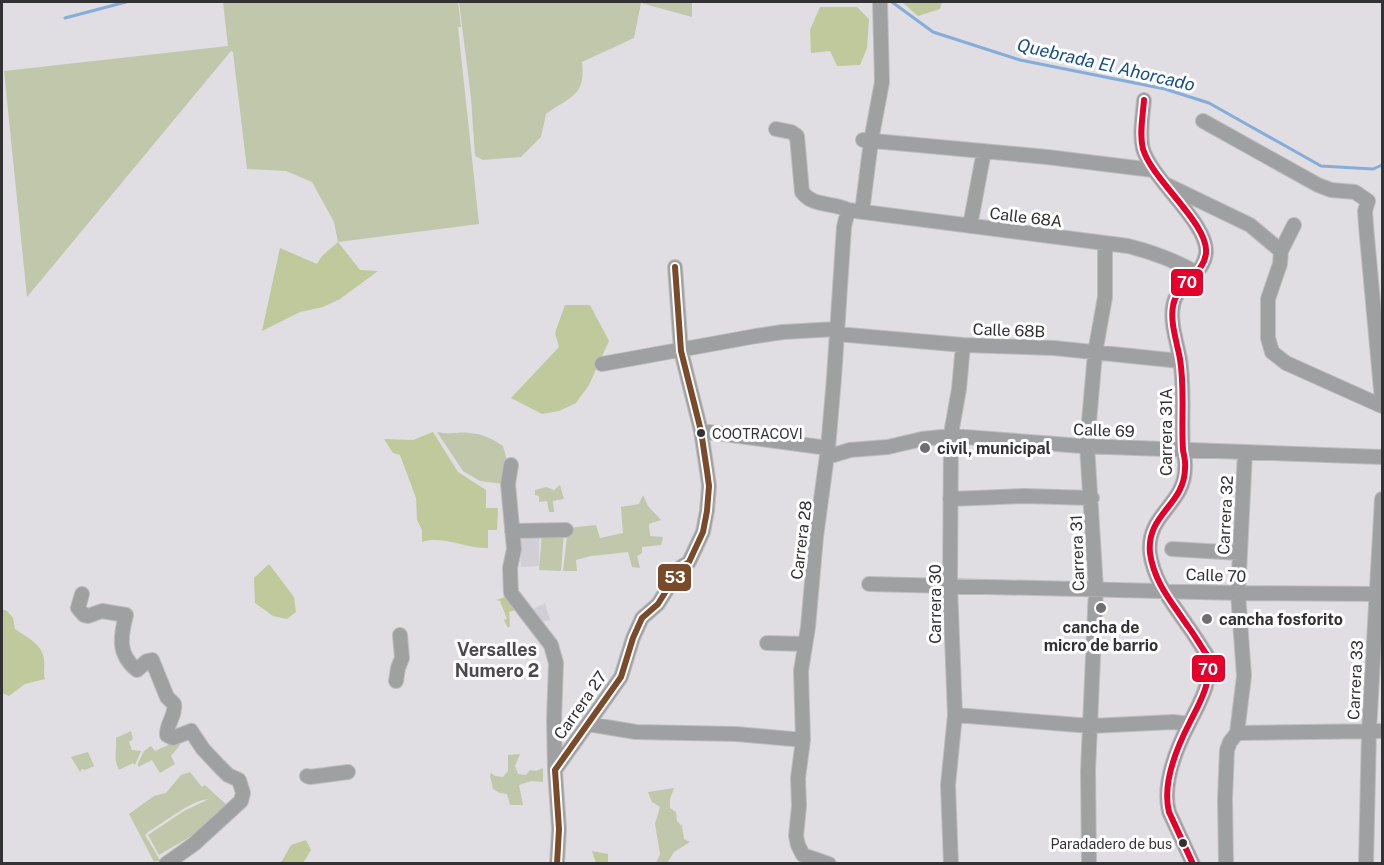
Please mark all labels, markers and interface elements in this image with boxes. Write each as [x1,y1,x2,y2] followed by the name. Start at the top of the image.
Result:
[1015,34,1197,95] water label: Quebrada El Ahorcado
[988,204,1063,231] street label: Calle 68A
[1170,268,1204,297] line badge: 70
[1177,273,1197,292] text: 70
[972,320,1046,341] street label: Calle 68B
[1157,388,1176,476] street label: Carrera 31A
[1073,420,1135,441] street label: Calle 69
[712,426,803,442] place label: COOTRACOVI
[695,427,707,439] marker: COOTRACOVI
[937,439,1051,458] place label: civil, municipal
[918,441,932,455] marker: civil, municipal
[1214,475,1237,555] street label: Carrera 32
[787,499,816,581] street label: Carrera 28
[1067,514,1088,592] street label: Carrera 31
[657,563,692,592] line badge: 53
[926,564,945,644] street label: Carrera 30
[1185,565,1247,586] street label: Calle 70
[664,568,686,587] text: 53
[1094,601,1108,615] marker: cancha de micro de barrio
[1219,610,1343,629] place label: cancha fosforito
[1200,612,1214,626] marker: cancha fosforito
[1044,618,1158,655] place label: cancha de micro de barrio
[455,639,539,681] district label: Versalles Numero 2
[1344,640,1367,720] street label: Carrera 33
[1191,654,1226,683] line badge: 70
[1198,660,1218,679] text: 70
[550,667,611,743] street label: Carrera 27
[1051,836,1172,852] place label: Paradadero de bus
[1177,837,1189,849] marker: Paradadero de bus

